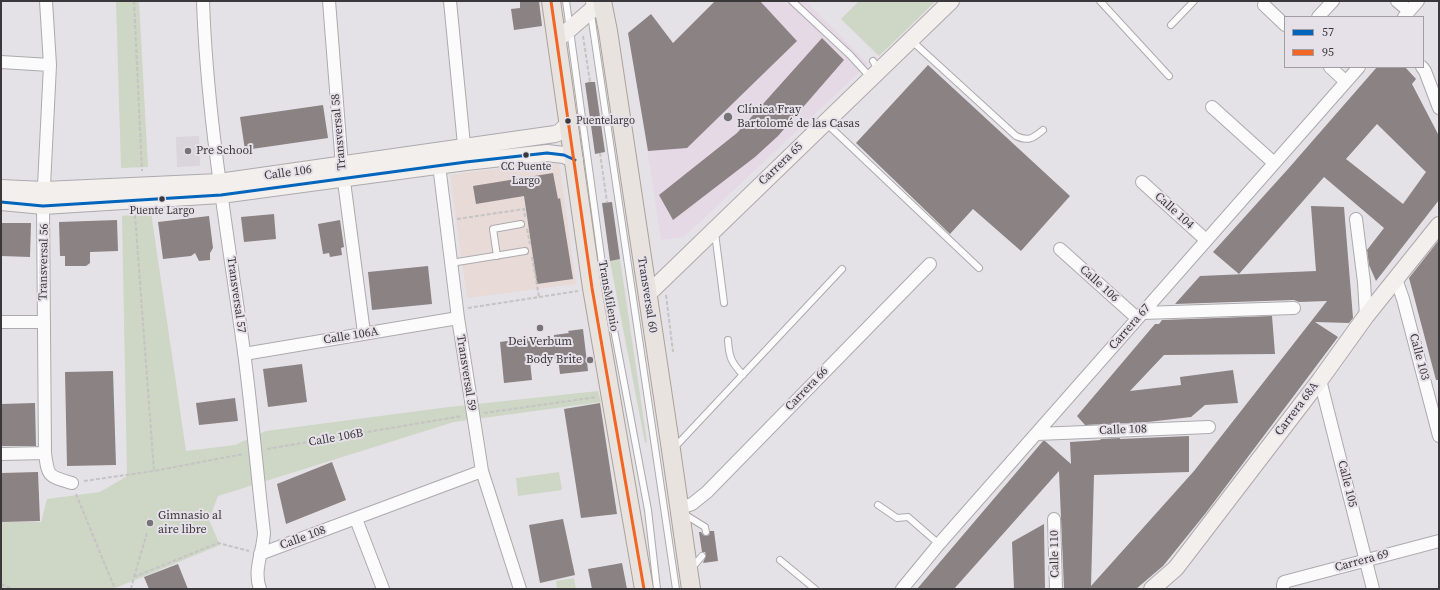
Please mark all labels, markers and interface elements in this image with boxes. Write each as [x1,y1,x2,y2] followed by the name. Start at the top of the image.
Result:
[1284,16,1424,68] legend
[1322,24,1334,40] text: 57
[1322,44,1334,60] text: 95
[328,93,350,171] street label: Transversal 58
[737,103,860,131] place label: Clínica Fray Bartolomé de las Casas
[722,111,734,123] marker: Clínica Fray Bartolomé de las Casas
[576,114,635,128] place label: Puentelargo
[563,116,573,126] marker: Puentelargo
[756,140,806,188] street label: Carrera 65
[196,144,253,158] place label: Pre School
[183,146,193,156] marker: Pre School
[521,150,531,160] marker: CC Puente Largo
[501,160,551,186] place label: CC Puente Largo
[263,163,313,183] street label: Calle 106
[1151,190,1197,232] street label: Calle 104
[157,194,167,204] marker: Puente Largo
[129,204,195,218] place label: Puente Largo
[36,223,52,301] street label: Transversal 56
[224,256,248,334] street label: Transversal 57
[634,256,660,334] street label: Transversal 60
[595,259,621,333] street label: TransMilenio
[1076,263,1122,305] street label: Calle 106
[1106,301,1154,353] street label: Carrera 67
[535,323,545,333] marker: Dei Verbum
[322,325,380,347] street label: Calle 106A
[1406,332,1432,382] street label: Calle 103
[453,334,479,412] street label: Transversal 59
[508,335,572,349] place label: Dei Verbum
[526,353,582,367] place label: Body Brite
[585,355,595,365] marker: Body Brite
[783,364,831,414] street label: Carrera 66
[1272,379,1322,439] street label: Carrera 68A
[1099,422,1147,438] street label: Calle 108
[308,426,364,450] street label: Calle 106B
[1334,459,1360,509] street label: Calle 105
[158,509,222,537] place label: Gimnasio al aire libre
[145,518,155,528] marker: Gimnasio al aire libre
[278,523,328,553] street label: Calle 108
[1047,530,1063,578] street label: Calle 110
[1333,547,1391,575] street label: Carrera 69

